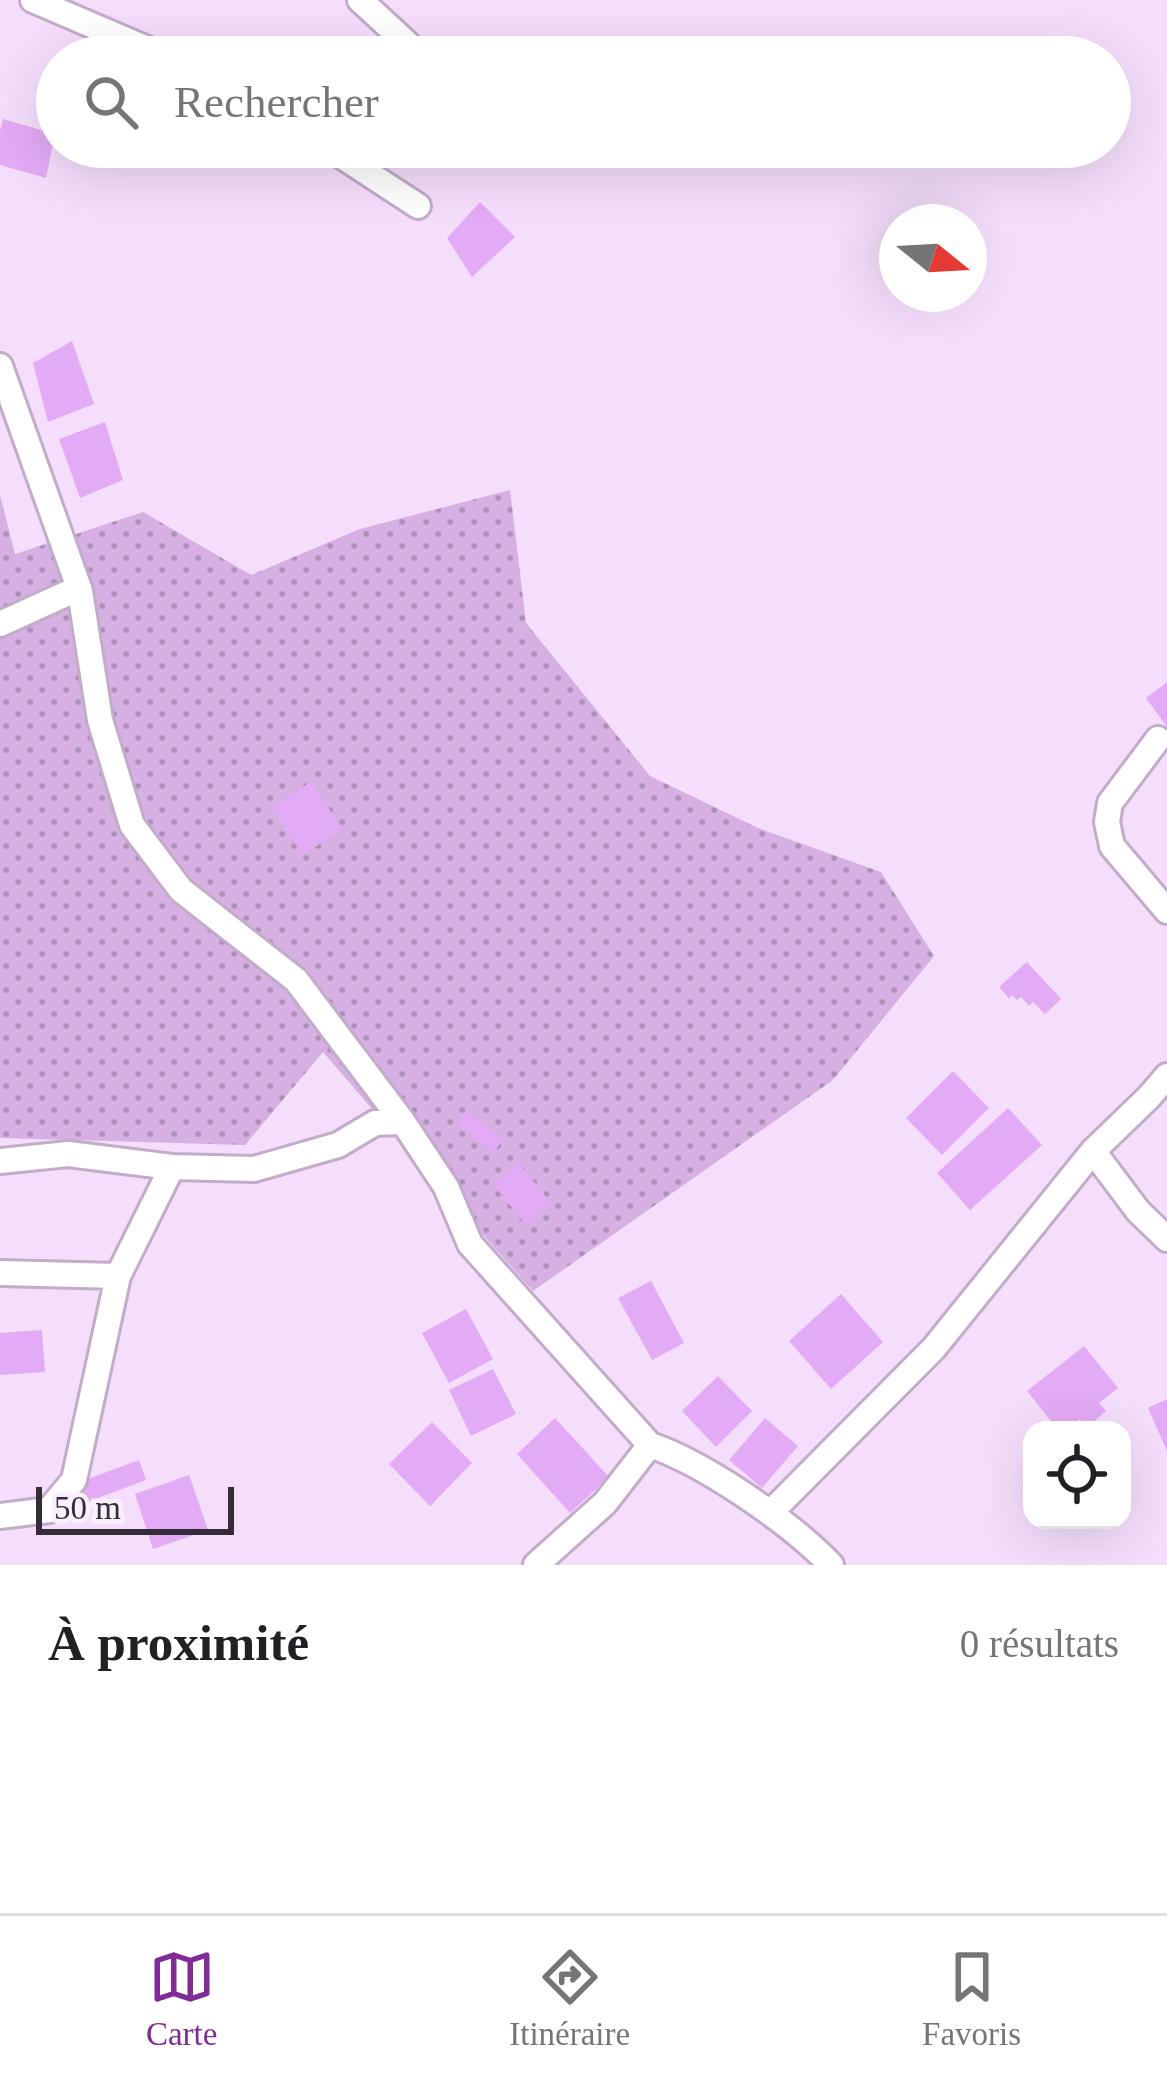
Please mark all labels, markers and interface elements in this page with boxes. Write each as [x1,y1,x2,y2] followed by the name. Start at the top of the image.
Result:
[36,36,1131,168] search box
[78,69,144,135] icon: search
[174,77,379,127] text: Rechercher
[879,204,987,312] north arrow
[1023,1421,1131,1529] map controls
[1023,1421,1131,1529] button: locate
[36,1481,234,1534] scale bar
[54,1490,121,1526] text: 50 m
[48,1615,309,1671] text: À proximité
[960,1622,1119,1665] text: 0 résultats
[146,1944,217,2053] tab: Carte
[509,1944,630,2053] tab: Itinéraire
[922,1944,1021,2053] tab: Favoris

